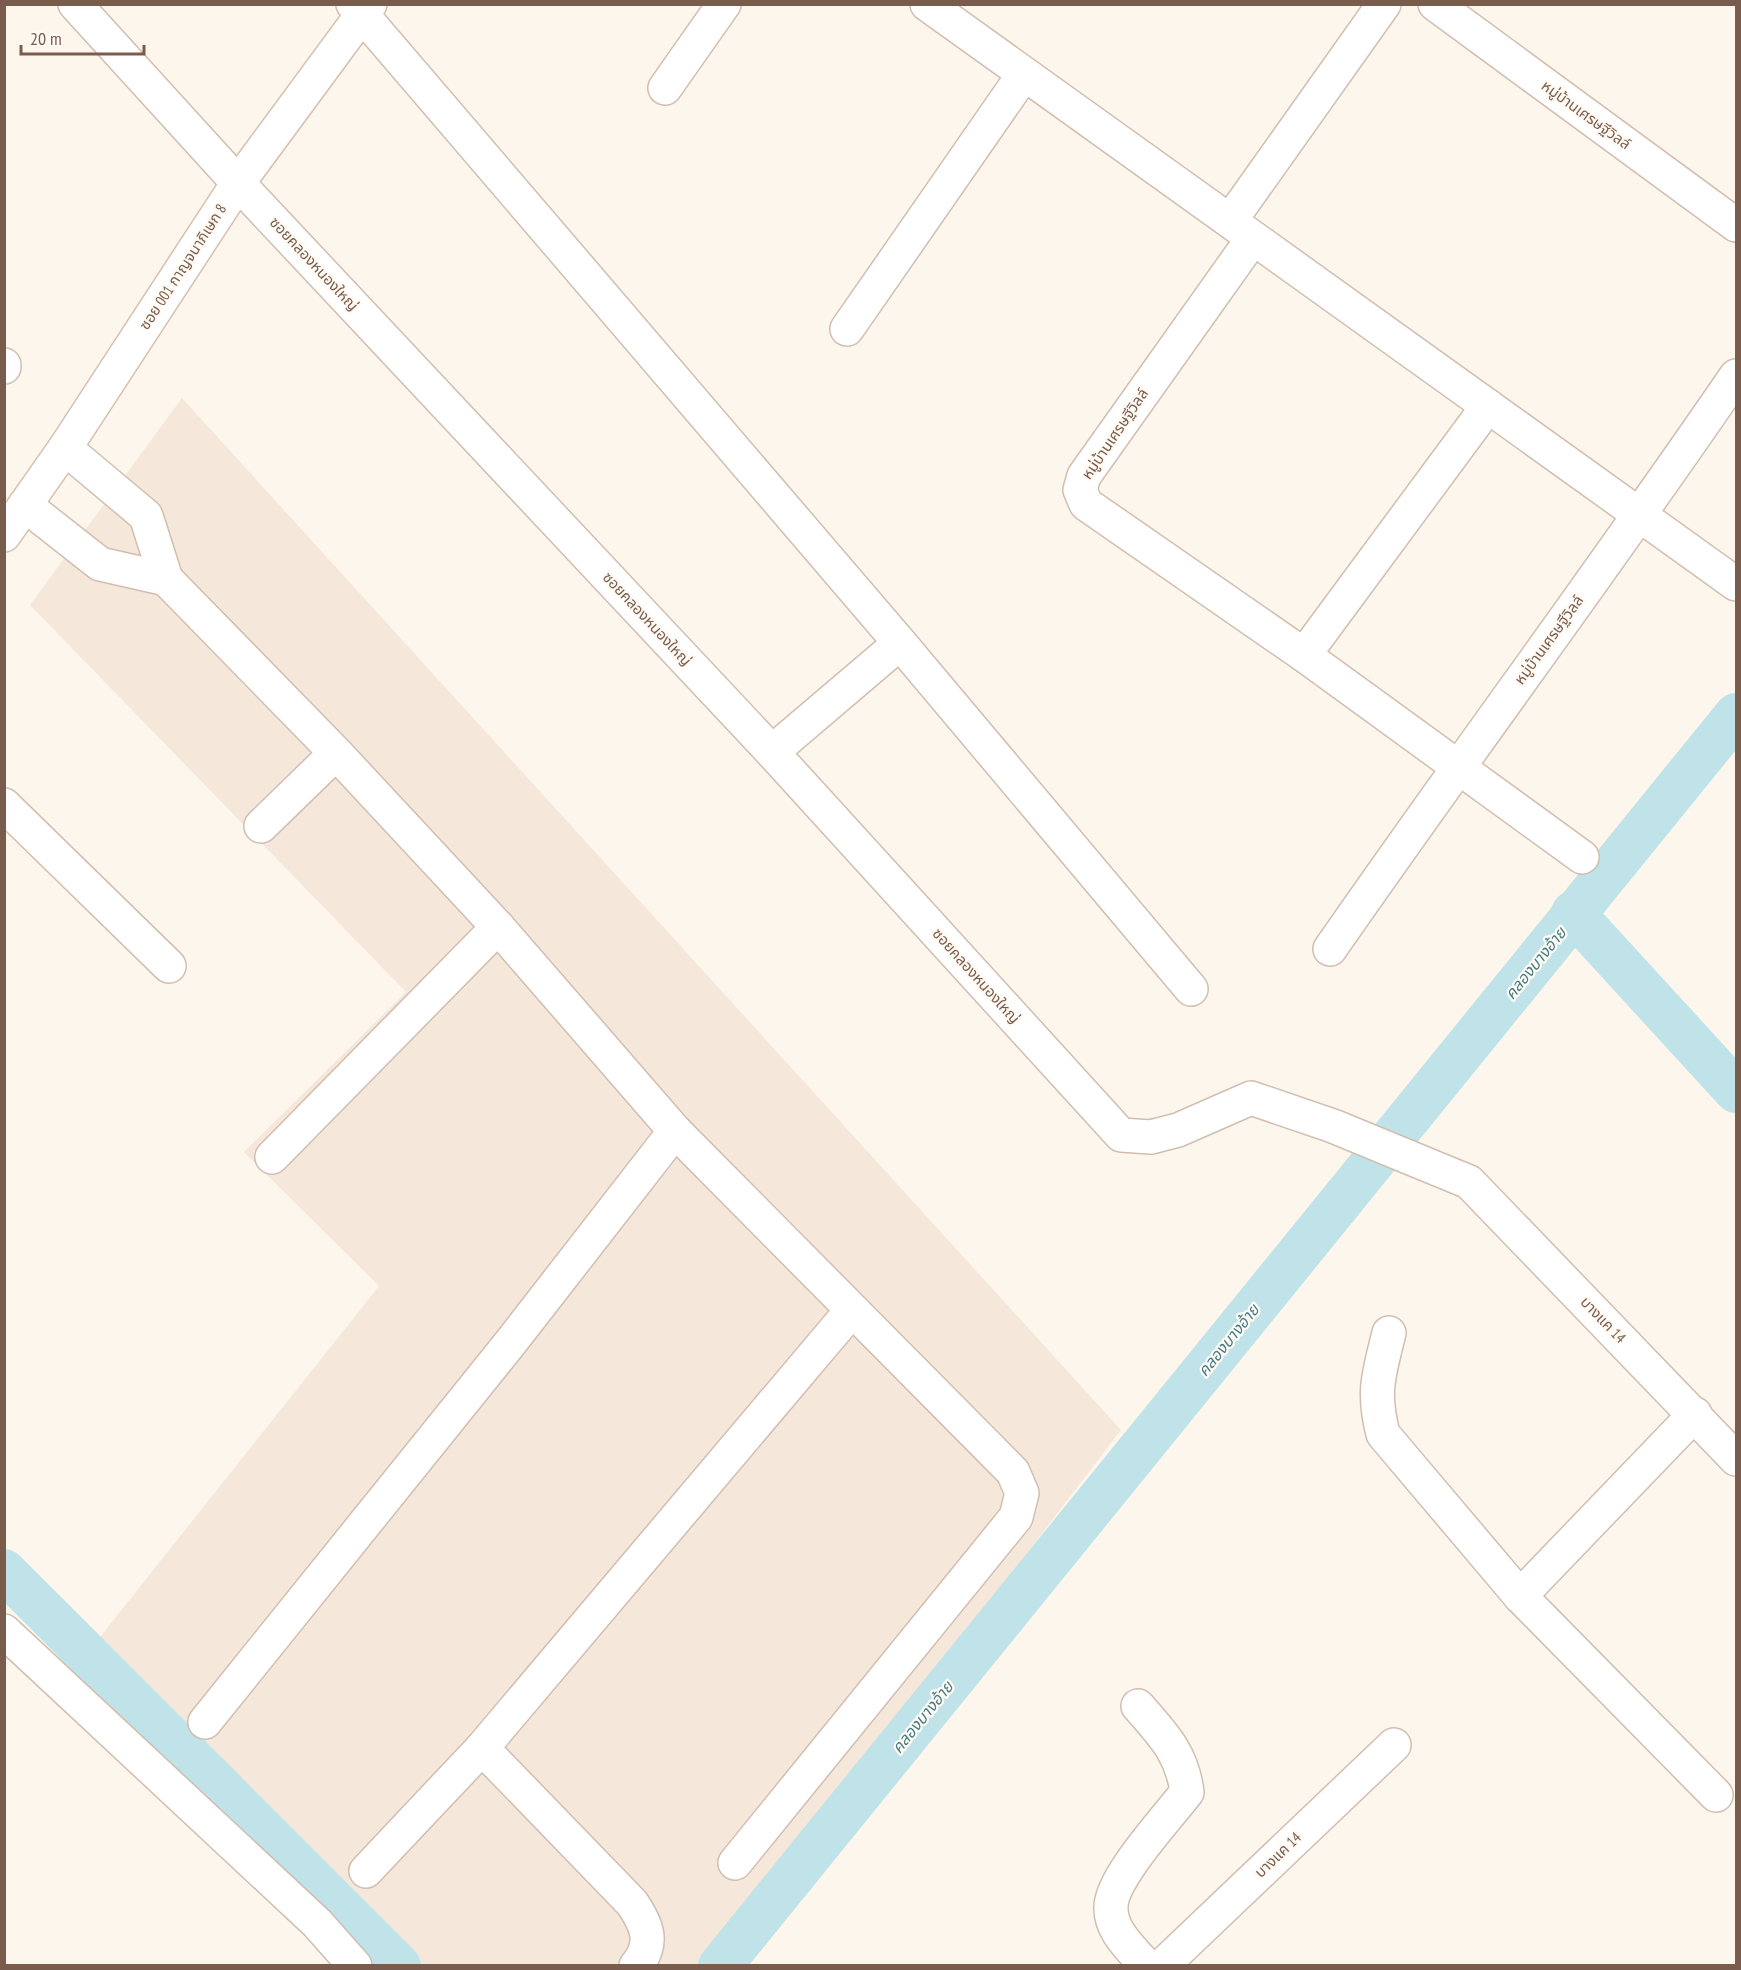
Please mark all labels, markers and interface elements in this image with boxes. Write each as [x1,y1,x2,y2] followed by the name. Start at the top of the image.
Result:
[21,18,144,56] scale bar
[30,27,62,50] text: 20 m
[1538,76,1635,153] street label: หมู่บ้านเศรษฐีวิลล์
[135,200,230,333] street label: ซอย 001 กาญจนาภิเษก 8
[266,213,363,315] street label: ซอยคลองหนองใหญ่
[1077,385,1152,483] street label: หมู่บ้านเศรษฐีวิลล์
[599,568,696,670] street label: ซอยคลองหนองใหญ่
[1510,591,1587,688] street label: หมู่บ้านเศรษฐีวิลล์
[1500,922,1571,1003] water label: คลองบางอ้าย
[929,924,1024,1027] street label: ซอยคลองหนองใหญ่
[1577,1292,1630,1347] street label: บางแค 14
[1193,1299,1264,1380] water label: คลองบางอ้าย
[887,1676,958,1757] water label: คลองบางอ้าย
[1250,1828,1305,1881] street label: บางแค 14

